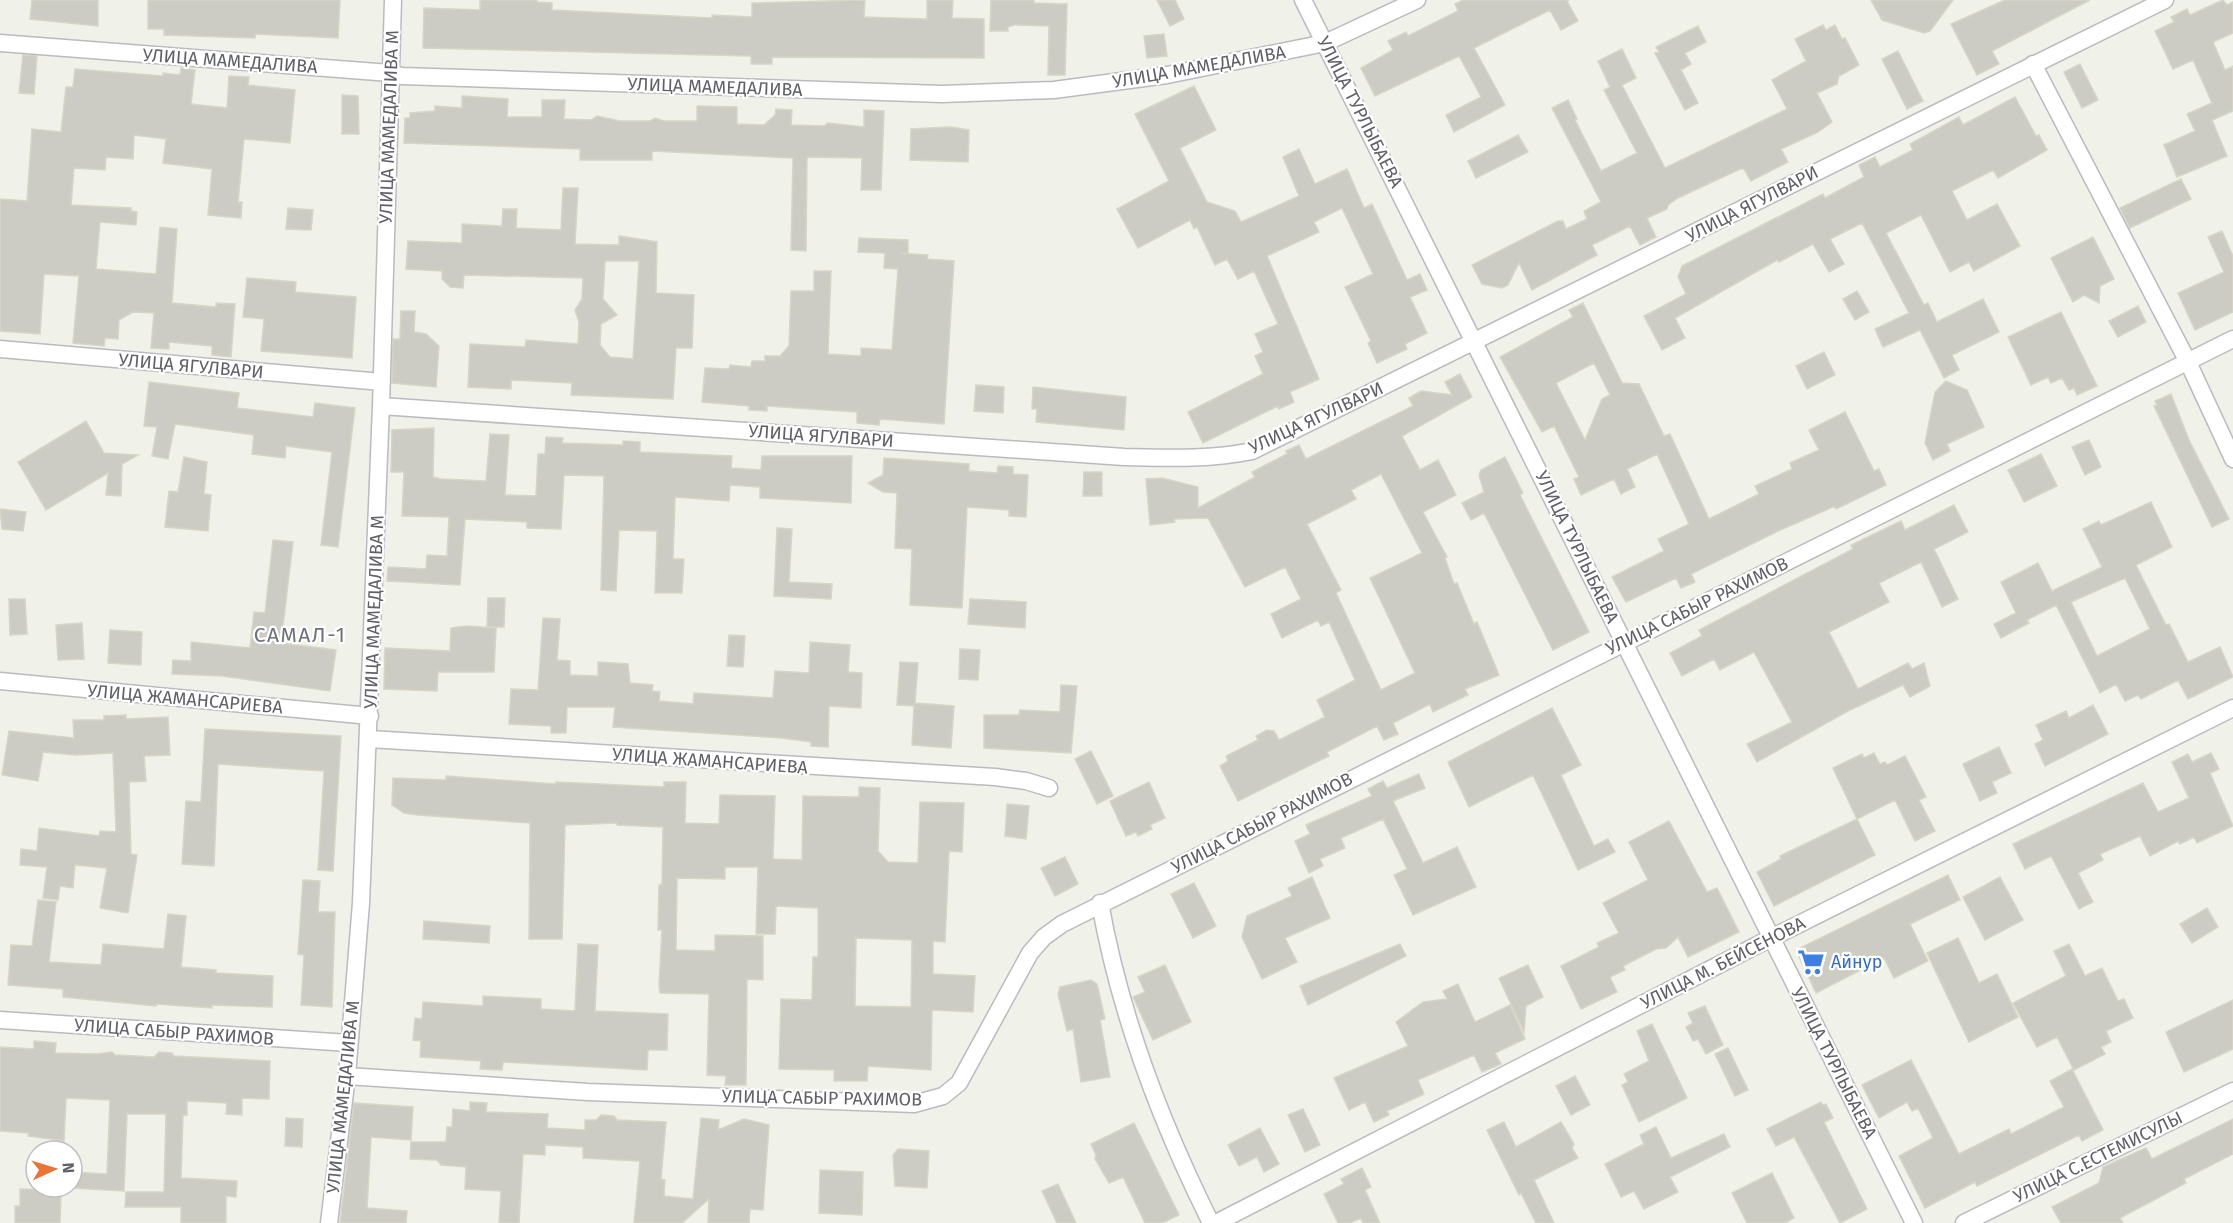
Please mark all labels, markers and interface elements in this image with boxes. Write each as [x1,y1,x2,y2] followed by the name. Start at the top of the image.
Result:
[375,30,403,224] street label: УЛИЦА МАМЕДАЛИВА М
[1312,33,1408,192] street label: УЛИЦА ТУРЛЫБАЕВА
[1111,41,1288,93] street label: УЛИЦА МАМЕДАЛИВА
[142,44,319,78] street label: УЛИЦА МАМЕДАЛИВА
[627,73,804,101] street label: УЛИЦА МАМЕДАЛИВА
[1682,161,1822,247] street label: УЛИЦА ЯГУЛВАРИ
[117,349,265,383] street label: УЛИЦА ЯГУЛВАРИ
[1245,377,1387,459] street label: УЛИЦА ЯГУЛВАРИ
[748,420,894,452] street label: УЛИЦА ЯГУЛВАРИ
[1531,467,1624,627] street label: УЛИЦА ТУРЛЫБАЕВА
[360,515,388,709] street label: УЛИЦА МАМЕДАЛИВА М
[1602,552,1792,660] street label: УЛИЦА САБЫР РАХИМОВ
[254,622,346,648] district label: САМАЛ-1
[86,679,284,719] street label: УЛИЦА ЖАМАНСАРИЕВА
[611,743,809,779] street label: УЛИЦА ЖАМАНСАРИЕВА
[1168,768,1356,878] street label: УЛИЦА САБЫР РАХИМОВ
[1637,912,1809,1014] street label: УЛИЦА М. БЕЙСЕНОВА
[1796,947,1826,977] supermarket icon: Айнур
[1831,951,1882,973] place label: Айнур
[1786,984,1882,1143] street label: УЛИЦА ТУРЛЫБАЕВА
[322,999,364,1195] street label: УЛИЦА МАМЕДАЛИВА М
[73,1014,275,1050] street label: УЛИЦА САБЫР РАХИМОВ
[722,1085,922,1111] street label: УЛИЦА САБЫР РАХИМОВ
[2010,1106,2186,1208] street label: УЛИЦА С.ЕСТЕМИСУЛЫ
[24,1139,84,1199] north arrow
[59,1162,78,1174] text: N

